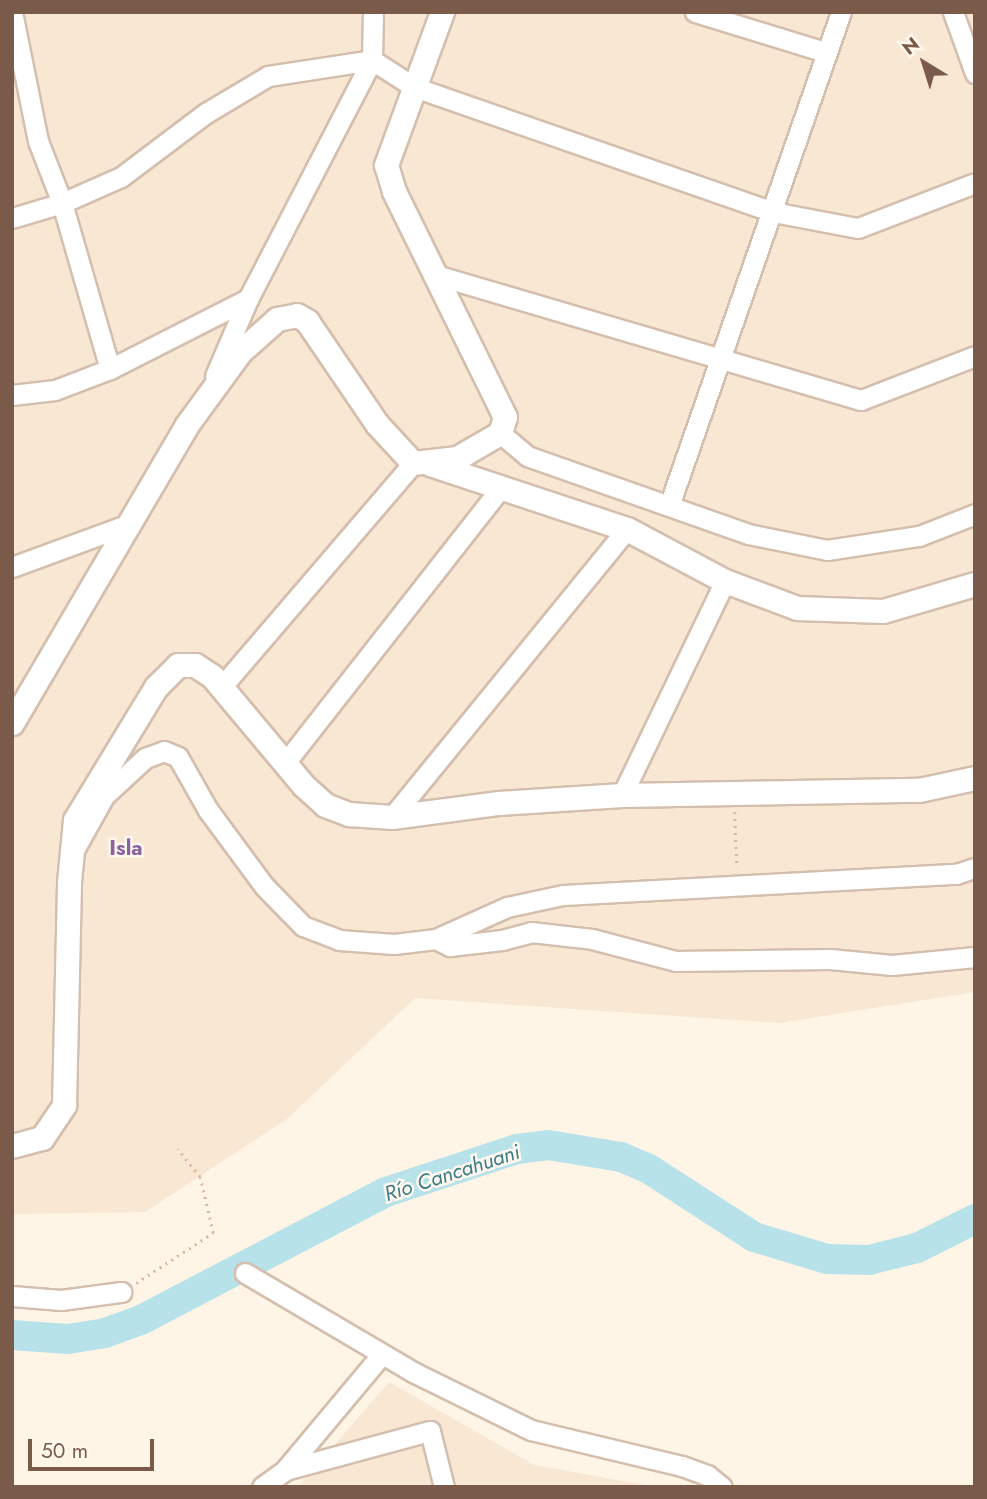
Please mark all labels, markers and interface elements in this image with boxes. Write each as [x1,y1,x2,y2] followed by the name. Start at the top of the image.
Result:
[889,28,959,98] north arrow
[897,31,925,61] text: N
[109,835,143,861] district label: Isla
[381,1139,523,1207] water label: Río Cancahuani
[32,1426,158,1470] scale bar
[41,1436,88,1466] text: 50 m

